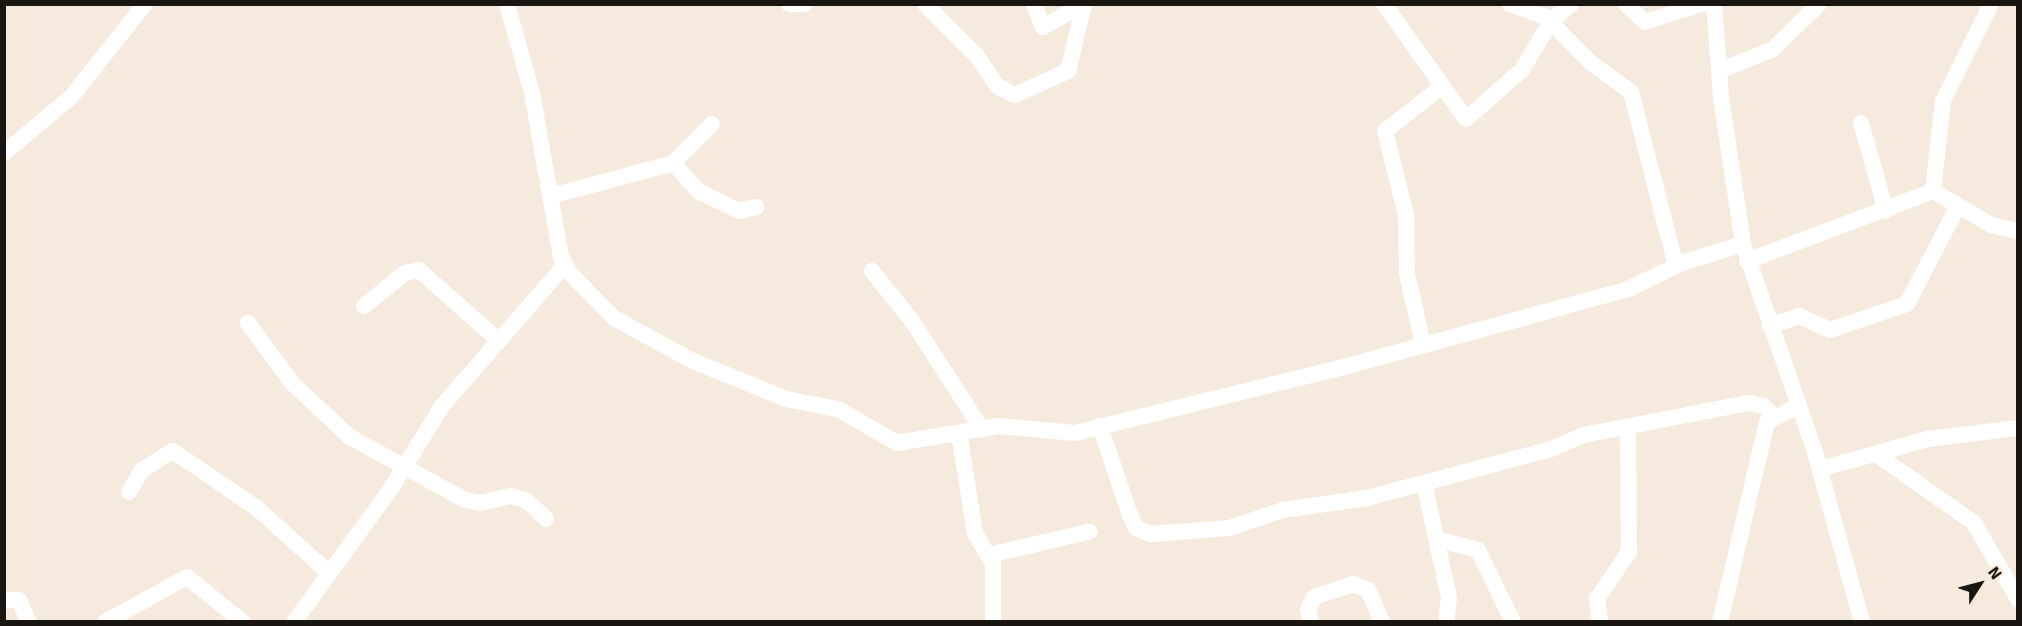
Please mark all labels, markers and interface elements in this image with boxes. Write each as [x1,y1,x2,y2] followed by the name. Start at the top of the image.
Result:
[1950,554,2010,614] north arrow
[1983,563,2006,584] text: N

